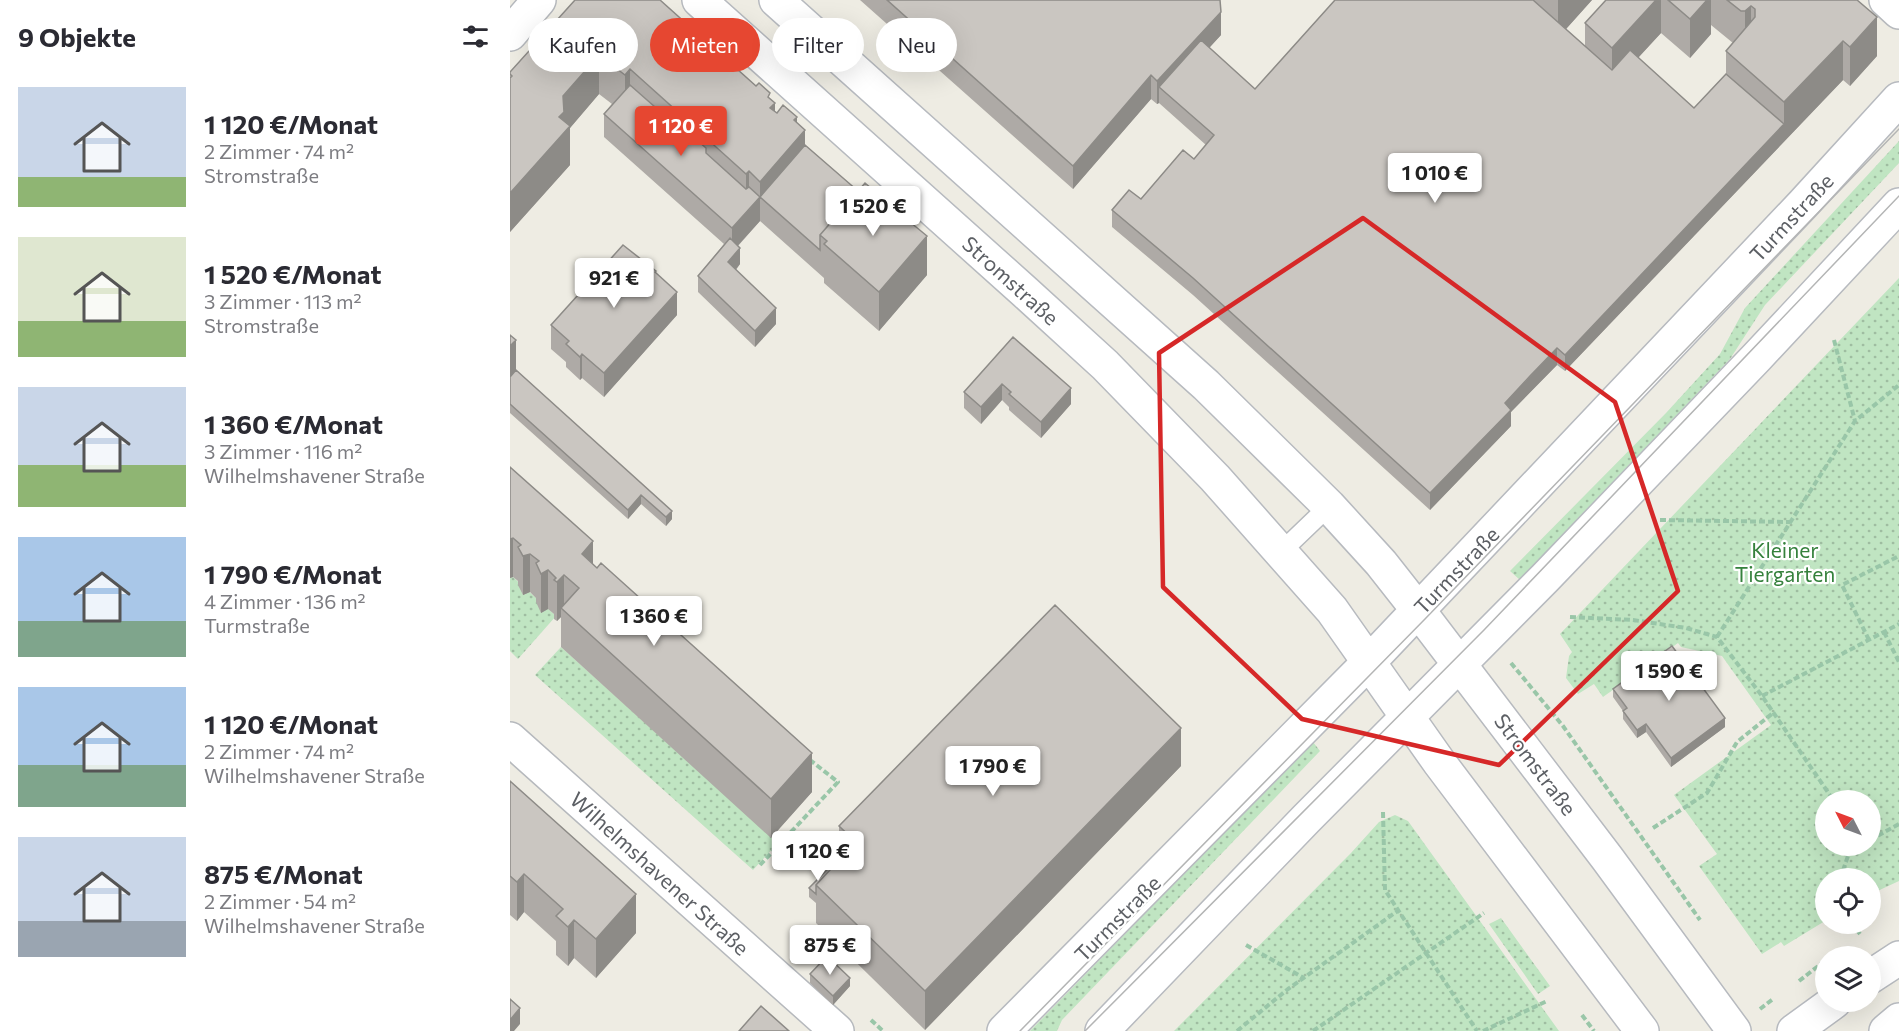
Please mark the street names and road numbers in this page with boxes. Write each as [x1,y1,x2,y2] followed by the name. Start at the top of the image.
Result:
[1744,168,1838,266] street label: Turmstraße
[958,230,1064,330] street label: Stromstraße
[1408,521,1504,619] street label: Turmstraße
[1490,708,1582,820] street label: Stromstraße
[565,786,755,960] street label: Wilhelmshavener Straße
[1069,870,1165,966] street label: Turmstraße

